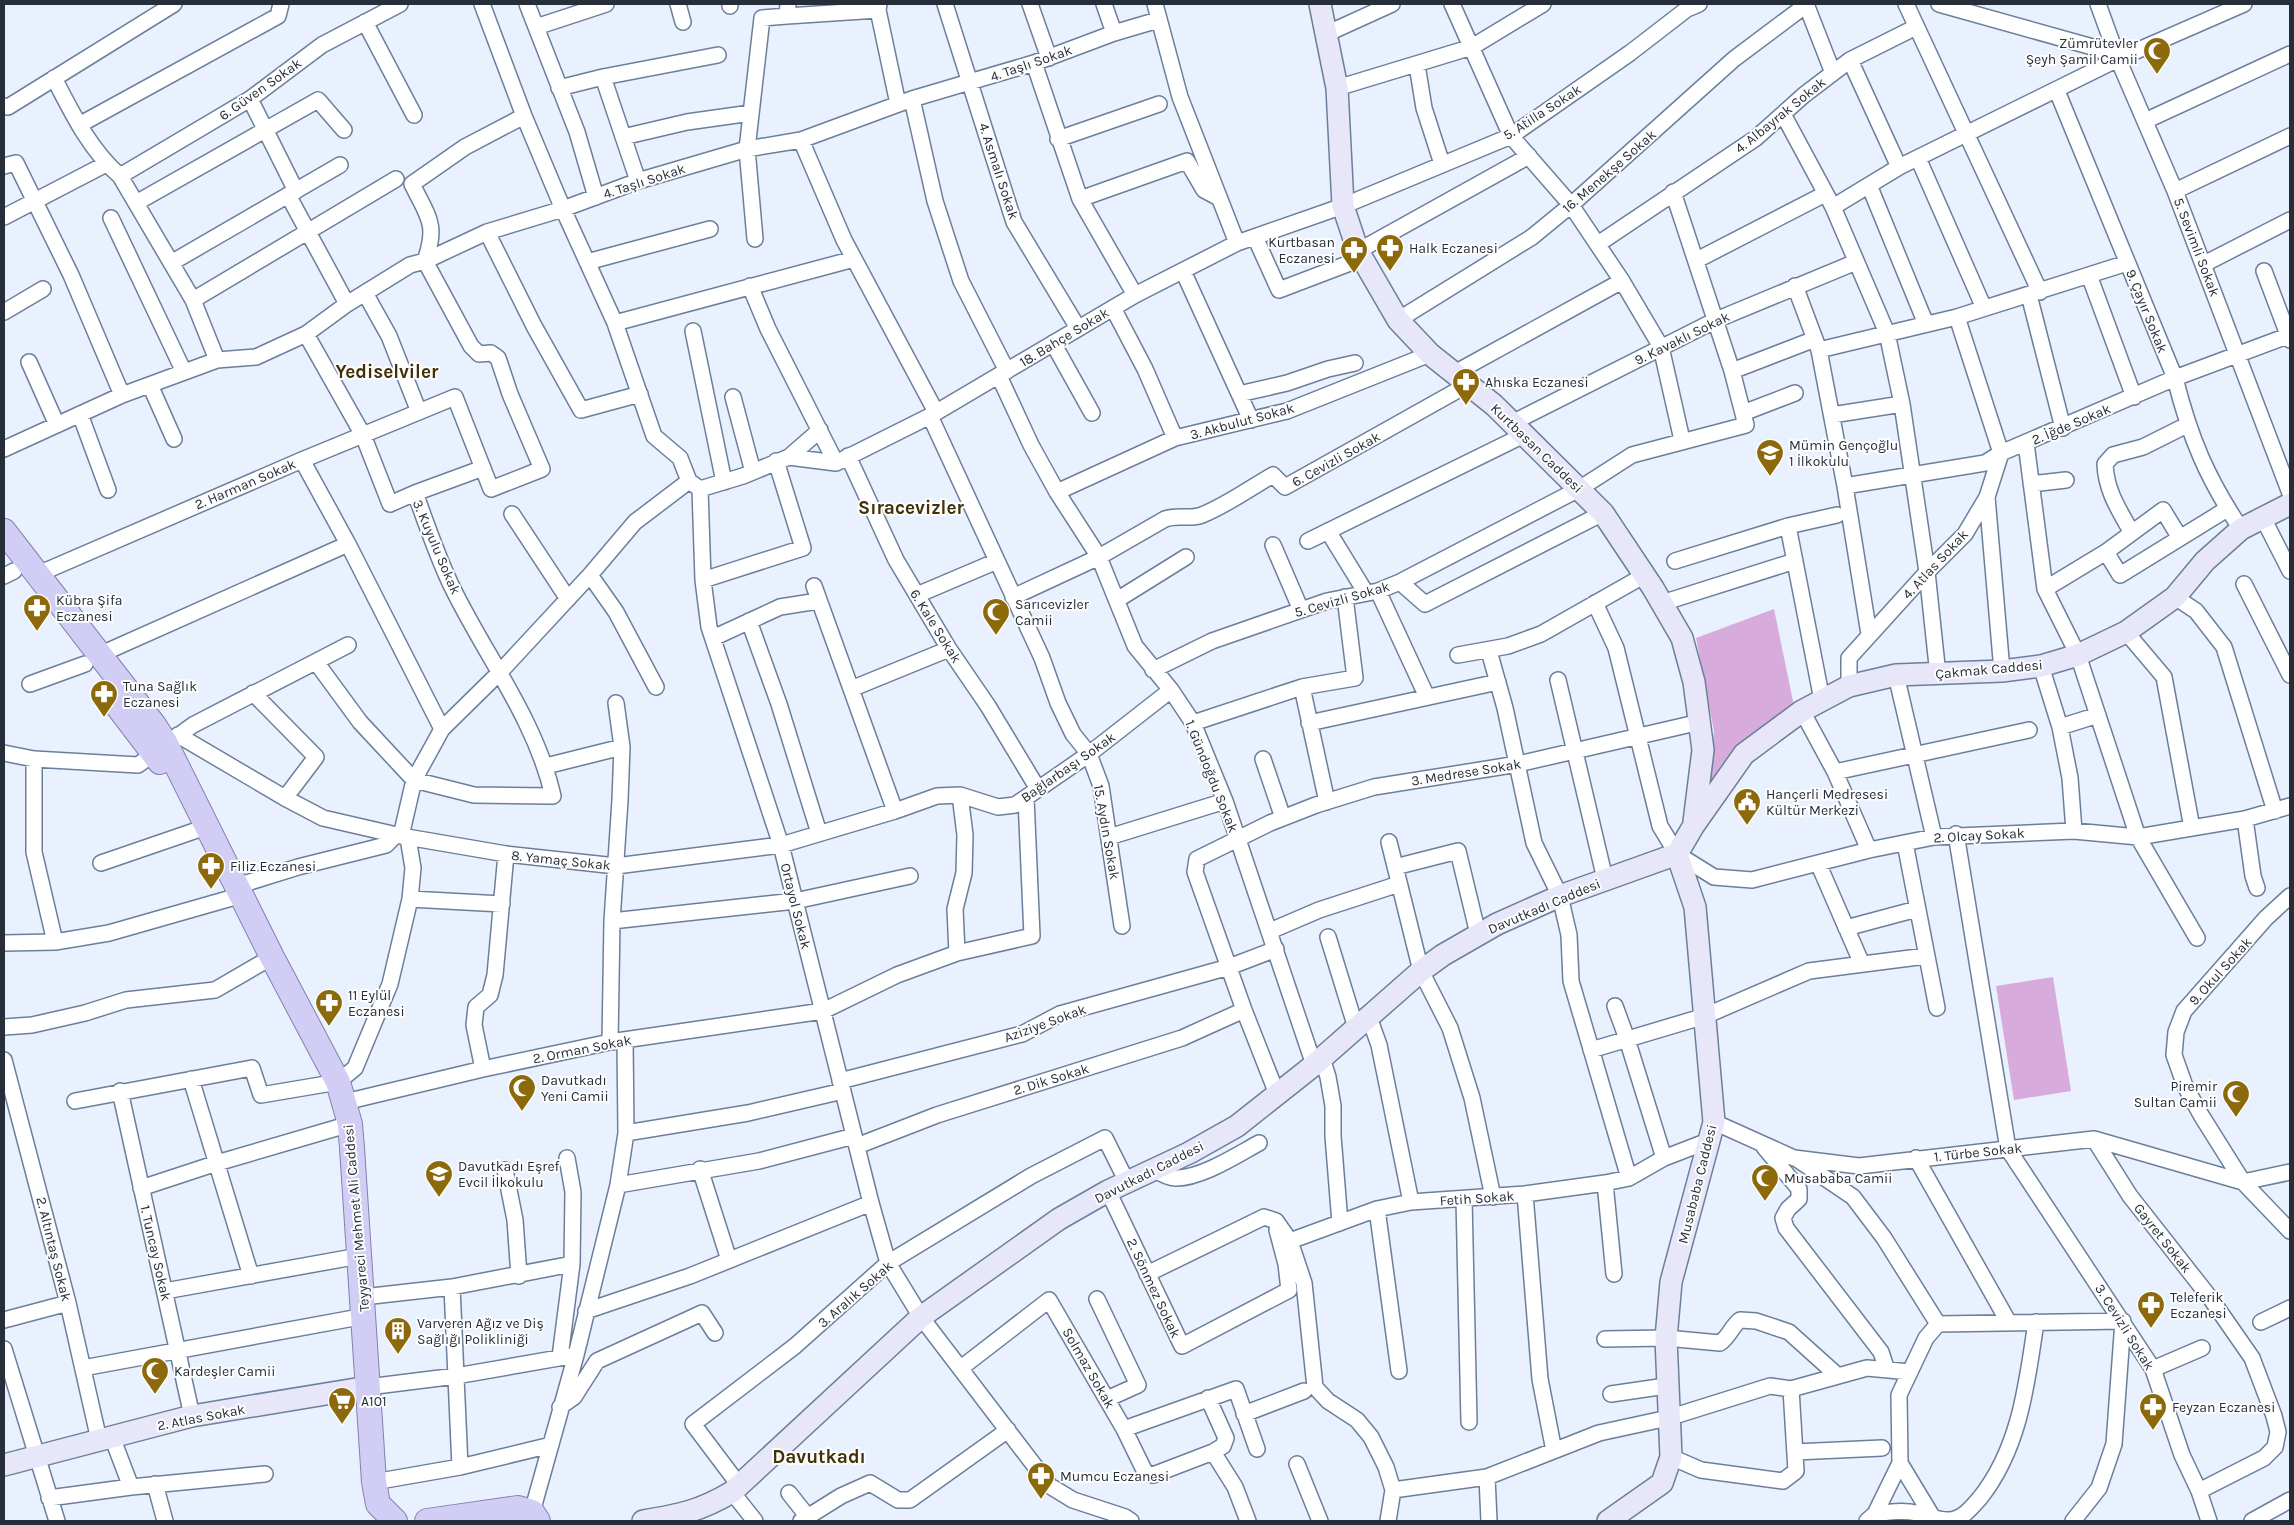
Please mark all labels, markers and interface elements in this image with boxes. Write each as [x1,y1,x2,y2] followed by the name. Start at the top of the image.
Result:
[2026,35,2139,68] place label: Zümrütevler Şeyh Şamil Camii
[2142,36,2172,75] mosque icon: Zümrütevler Şeyh Şamil Camii
[988,41,1074,85] street label: 4. Taşlı Sokak
[216,55,305,124] street label: 6. Güven Sokak
[1732,74,1829,157] street label: 4. Albayrak Sokak
[1500,81,1585,144] street label: 5. Atilla Sokak
[975,121,1022,222] street label: 4. Asmalı Sokak
[1559,126,1660,217] street label: 16. Menekşe Sokak
[601,160,688,203] street label: 4. Taşlı Sokak
[2170,195,2223,299] street label: 5. Sevimli Sokak
[1375,233,1405,272] pharmacy icon: Halk Eczanesi
[1268,234,1335,267] place label: Kurtbasan Eczanesi
[1339,235,1369,274] pharmacy icon: Kurtbasan Eczanesi
[1409,240,1498,257] place label: Halk Eczanesi
[2122,267,2171,356] street label: 9. Çayır Sokak
[1016,304,1112,371] street label: 18. Bahçe Sokak
[1632,308,1733,369] street label: 9. Kavaklı Sokak
[336,361,439,383] district label: Yediselviler
[1451,367,1481,406] pharmacy icon: Ahıska Eczanesi
[1485,374,1589,391] place label: Ahıska Eczanesi
[1188,399,1296,444] street label: 3. Akbulut Sokak
[1487,400,1586,497] street label: Kurtbasan Caddesi
[2029,400,2113,449] street label: 2. İğde Sokak
[1289,428,1384,491] street label: 6. Cevizli Sokak
[1789,437,1898,470] place label: Mümin Gençoğlu 1 İlkokulu
[1755,438,1785,477] school or university icon: Mümin Gençoğlu 1 İlkokulu
[192,455,298,513] street label: 2. Harman Sokak
[409,497,464,597] street label: 3. Kuyulu Sokak
[858,497,964,519] district label: Sıracevizler
[1899,526,1972,603] street label: 4. Atlas Sokak
[1293,578,1392,621] street label: 5. Cevizli Sokak
[906,586,965,667] street label: 6. Kale Sokak
[56,592,123,625] place label: Kübra Şifa Eczanesi
[22,593,52,632] pharmacy icon: Kübra Şifa Eczanesi
[1015,596,1090,629] place label: Sarıcevizler Camii
[981,597,1011,636] mosque icon: Sarıcevizler Camii
[1935,656,2043,683] street label: Çakmak Caddesi
[123,678,197,711] place label: Tuna Sağlık Eczanesi
[89,679,119,718] pharmacy icon: Tuna Sağlık Eczanesi
[1181,717,1242,835] street label: 1. Gündoğdu Sokak
[1018,728,1119,806] street label: Bağlarbaşı Sokak
[1410,755,1522,790] street label: 3. Medrese Sokak
[1090,783,1123,881] street label: 15. Aydın Sokak
[1766,786,1888,819] place label: Hançerli Medresesi Kültür Merkezi
[1732,787,1762,826] public building icon: Hançerli Medresesi Kültür Merkezi
[1933,825,2025,846] street label: 2. Olcay Sokak
[510,847,612,874] street label: 8. Yamaç Sokak
[196,851,226,890] pharmacy icon: Filiz Eczanesi
[230,858,316,875] place label: Filiz Eczanesi
[777,861,814,951] street label: Ortayol Sokak
[1485,875,1603,938] street label: Davutkadı Caddesi
[2185,934,2256,1009] street label: 9. Okul Sokak
[348,987,405,1020] place label: 11 Eylül Eczanesi
[314,988,344,1027] pharmacy icon: 11 Eylül Eczanesi
[1002,1001,1089,1046] street label: Aziziye Sokak
[531,1032,633,1067] street label: 2. Orman Sokak
[1011,1060,1091,1099] street label: 2. Dik Sokak
[541,1072,609,1105] place label: Davutkadı Yeni Camii
[507,1073,537,1112] mosque icon: Davutkadı Yeni Camii
[2134,1078,2218,1111] place label: Piremir Sultan Camii
[2221,1079,2251,1118] mosque icon: Piremir Sultan Camii
[340,1123,373,1312] street label: Teyyareci Mehmet Ali Caddesi
[1674,1123,1721,1246] street label: Musababa Caddesi
[1092,1137,1207,1207] street label: Davutkadı Caddesi
[1933,1139,2023,1166] street label: 1. Türbe Sokak
[458,1158,560,1191] place label: Davutkadı Eşref Evcil İlkokulu
[424,1159,454,1198] school or university icon: Davutkadı Eşref Evcil İlkokulu
[1750,1163,1780,1202] mosque icon: Musababa Camii
[1784,1170,1892,1187] place label: Musababa Camii
[1439,1187,1515,1210] street label: Fetih Sokak
[32,1195,75,1303] street label: 2. Altıntaş Sokak
[2130,1200,2195,1277] street label: Gayret Sokak
[136,1204,175,1303] street label: 1. Tuncay Sokak
[1123,1236,1184,1341] street label: 2. Sönmez Sokak
[814,1257,896,1332] street label: 3. Aralık Sokak
[2091,1281,2158,1374] street label: 3. Cevizli Sokak
[2170,1289,2227,1322] place label: Teleferik Eczanesi
[2136,1290,2166,1329] pharmacy icon: Teleferik Eczanesi
[417,1315,544,1348] place label: Varveren Ağız ve Diş Sağlığı Polikliniği
[383,1316,413,1355] building icon: Varveren Ağız ve Diş Sağlığı Polikliniği
[1059,1325,1119,1412] street label: Solmaz Sokak
[140,1356,170,1395] mosque icon: Kardeşler Camii
[174,1363,275,1380] place label: Kardeşler Camii
[327,1386,357,1425] supermarket icon: A101
[2138,1392,2168,1431] pharmacy icon: Feyzan Eczanesi
[361,1393,387,1410] place label: A101
[2172,1399,2275,1416] place label: Feyzan Eczanesi
[156,1401,247,1434] street label: 2. Atlas Sokak
[772,1446,866,1468] district label: Davutkadı
[1026,1461,1056,1500] pharmacy icon: Mumcu Eczanesi
[1060,1468,1169,1485] place label: Mumcu Eczanesi

